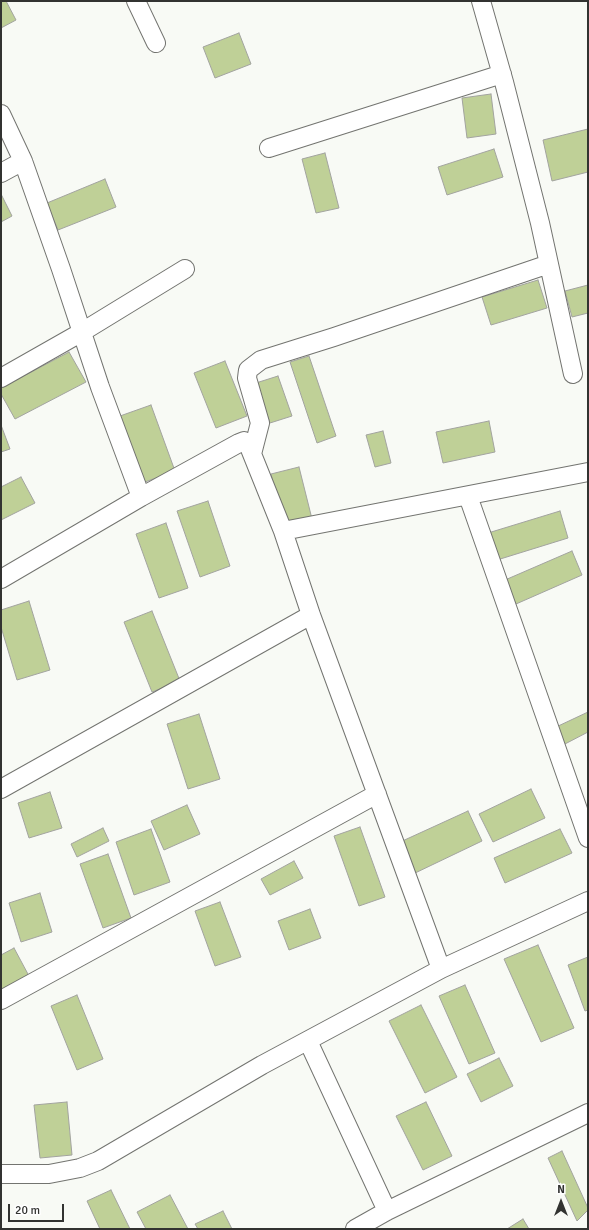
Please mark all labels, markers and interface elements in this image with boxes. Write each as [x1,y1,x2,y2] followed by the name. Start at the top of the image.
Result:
[541,1182,581,1222] north arrow
[557,1183,565,1196] text: N
[10,1196,66,1222] scale bar
[15,1203,40,1218] text: 20 m

